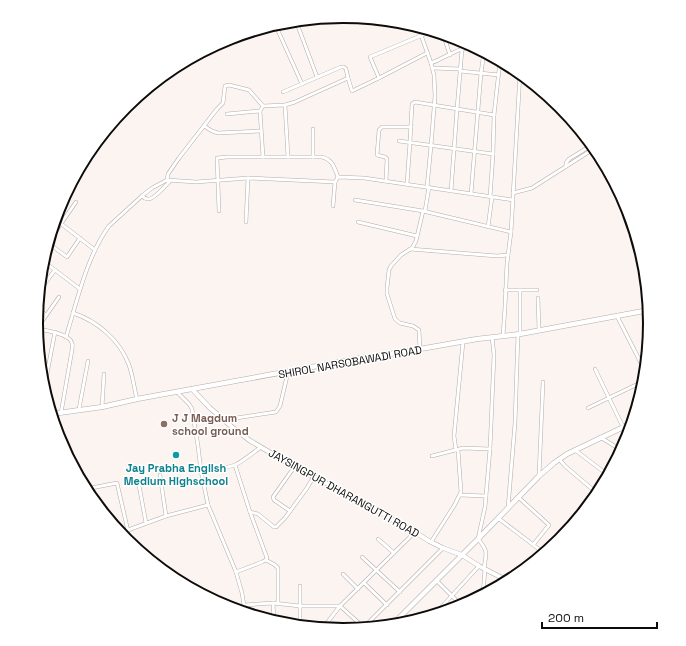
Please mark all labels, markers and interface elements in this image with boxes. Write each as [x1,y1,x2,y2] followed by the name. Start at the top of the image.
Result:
[277,342,423,382] street label: SHIROL NARSOBAWADI ROAD
[172,411,249,438] place label: J J Magdum school ground
[159,419,169,429] marker: J J Magdum school ground
[266,446,422,540] street label: JAYSINGPUR DHARANGUTTI ROAD
[171,450,181,460] marker: Jay Prabha English Medium Highschool
[124,461,228,488] place label: Jay Prabha English Medium Highschool
[542,604,657,630] scale bar
[548,610,584,626] text: 200 m

